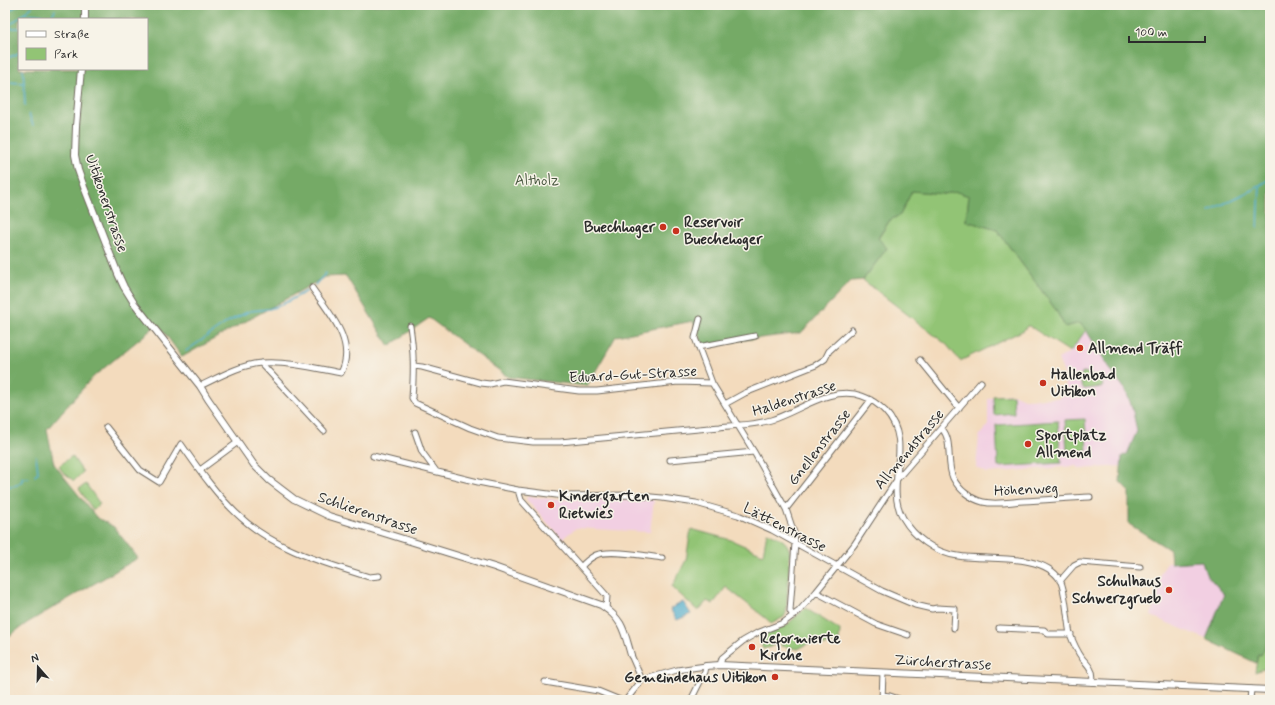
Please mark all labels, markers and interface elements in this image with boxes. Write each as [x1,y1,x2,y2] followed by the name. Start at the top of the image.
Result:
[18,18,148,70] legend
[1129,18,1205,44] scale bar
[1135,25,1167,41] text: 100 m
[54,27,89,43] text: Straße
[54,47,78,63] text: Park
[80,152,132,255] street label: Uitikonerstrasse
[515,171,559,191] park label: Altholz
[684,213,763,251] place label: Reservoir Buechehoger
[584,218,656,239] place label: Buechhoger
[658,222,668,232] marker: Buechhoger
[671,226,681,236] marker: Reservoir Buechehoger
[1088,339,1183,359] place label: Allmend Träff
[1075,343,1085,353] marker: Allmend Träff
[569,362,698,388] street label: Eduard-Gut-Strasse
[1051,365,1116,402] place label: Hallenbad Uitikon
[750,376,839,422] street label: Haldenstrasse
[1038,378,1048,388] marker: Hallenbad Uitikon
[784,405,856,490] street label: Gnellenstrasse
[870,405,949,494] street label: Allmendstrasse
[1036,426,1107,463] place label: Sportplatz Allmend
[1023,439,1033,449] marker: Sportplatz Allmend
[993,478,1059,502] street label: Höhenweg
[315,487,421,540] street label: Schlierenstrasse
[559,487,650,524] place label: Kindergarten Rietwies
[739,498,830,558] street label: Lättenstrasse
[546,500,556,510] marker: Kindergarten Rietwies
[1072,572,1161,610] place label: Schulhaus Schwerzgrueb
[1164,585,1174,595] marker: Schulhaus Schwerzgrueb
[760,629,841,666] place label: Reformierte Kirche
[747,642,757,652] marker: Reformierte Kirche
[18,647,58,687] north arrow
[894,650,992,676] street label: Zürcherstrasse
[29,651,41,666] text: N
[624,668,767,688] place label: Gemeindehaus Uitikon
[770,672,780,682] marker: Gemeindehaus Uitikon

